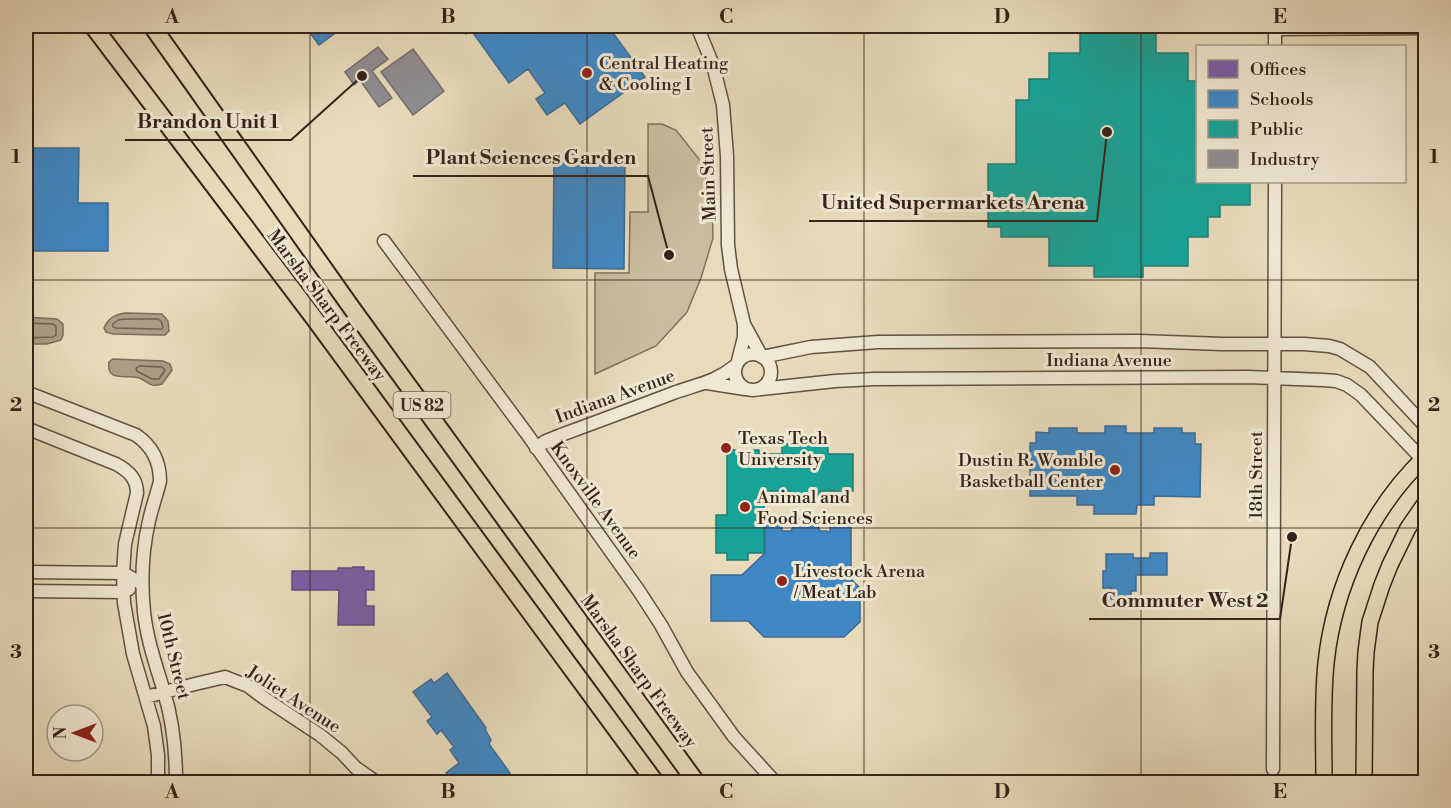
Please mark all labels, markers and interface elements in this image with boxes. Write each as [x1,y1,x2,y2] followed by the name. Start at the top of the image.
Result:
[164,5,180,30] text: A
[440,5,456,30] text: B
[719,5,733,30] text: C
[994,5,1010,30] text: D
[1273,5,1287,30] text: E
[1196,45,1406,183] legend
[599,52,729,96] place label: Central Heating & Cooling I
[1250,58,1306,81] text: Offices
[580,66,594,80] marker: Central Heating & Cooling I
[1250,88,1314,111] text: Schools
[125,102,291,140] callout: Brandon Unit 1
[137,110,279,135] text: Brandon Unit 1
[1250,118,1303,141] text: Public
[695,126,722,222] street label: Main Street
[413,138,648,176] callout: Plant Sciences Garden
[11,145,21,170] text: 1
[1429,145,1439,170] text: 1
[426,146,637,171] text: Plant Sciences Garden
[1250,148,1320,171] text: Industry
[809,183,1097,221] callout: United Supermarkets Arena
[821,191,1085,216] text: United Supermarkets Arena
[262,225,391,386] street label: Marsha Sharp Freeway
[1046,349,1172,372] street label: Indiana Avenue
[552,364,678,429] street label: Indiana Avenue
[394,392,450,418] road number: US 82
[10,393,22,418] text: 2
[1428,393,1440,418] text: 2
[738,427,828,471] place label: Texas Tech University
[1245,430,1268,519] street label: 18th Street
[545,437,646,564] street label: Knoxville Avenue
[719,441,733,455] marker: Texas Tech University
[958,449,1103,493] place label: Dustin R. Womble Basketball Center
[1108,463,1122,477] marker: Dustin R. Womble Basketball Center
[756,486,873,530] place label: Animal and Food Sciences
[738,500,752,514] marker: Animal and Food Sciences
[793,560,926,604] place label: Livestock Arena / Meat Lab
[775,574,789,588] marker: Livestock Arena / Meat Lab
[1089,581,1280,619] callout: Commuter West 2
[1102,589,1268,614] text: Commuter West 2
[575,590,702,753] street label: Marsha Sharp Freeway
[152,610,196,703] street label: 10th Street
[10,640,22,665] text: 3
[1428,640,1440,665] text: 3
[242,660,345,738] street label: Joliet Avenue
[45,703,105,763] north arrow
[51,726,71,739] text: N
[164,780,180,805] text: A
[440,780,456,805] text: B
[719,780,733,805] text: C
[994,780,1010,805] text: D
[1273,780,1287,805] text: E

